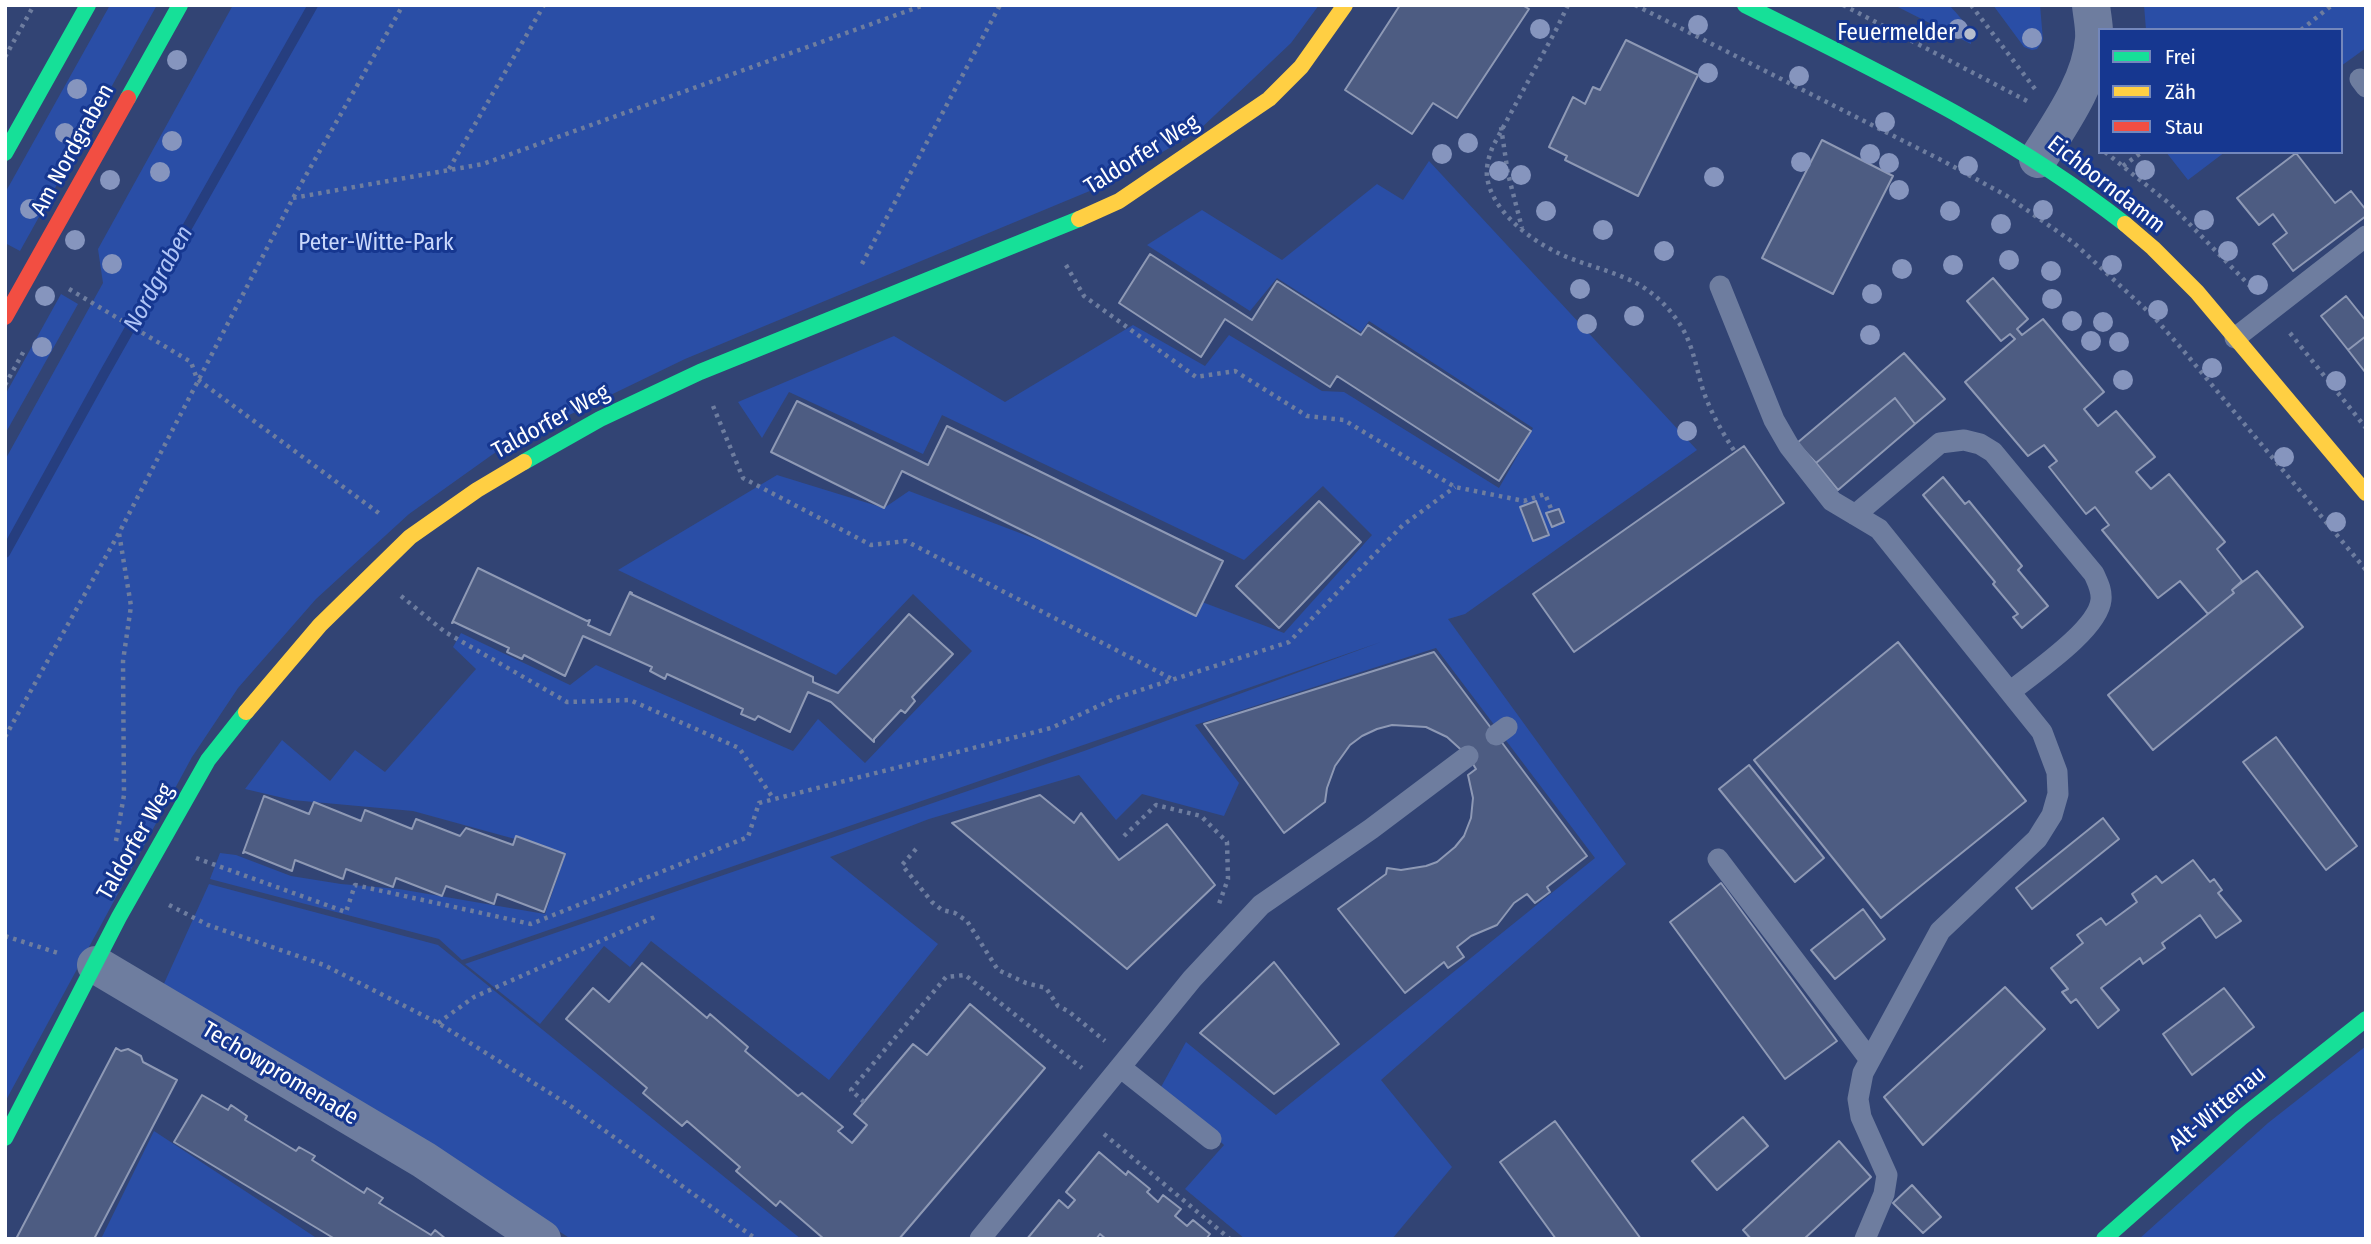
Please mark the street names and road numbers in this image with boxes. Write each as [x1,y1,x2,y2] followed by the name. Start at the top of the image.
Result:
[26,79,120,221] street label: Am Nordgraben
[1080,109,1204,201] street label: Taldorfer Weg
[2042,130,2170,240] street label: Eichborndamm
[488,378,614,466] street label: Taldorfer Weg
[92,779,180,905] street label: Taldorfer Weg
[197,1016,363,1132] street label: Techowpromenade
[2164,1061,2272,1157] street label: Alt-Wittenau

